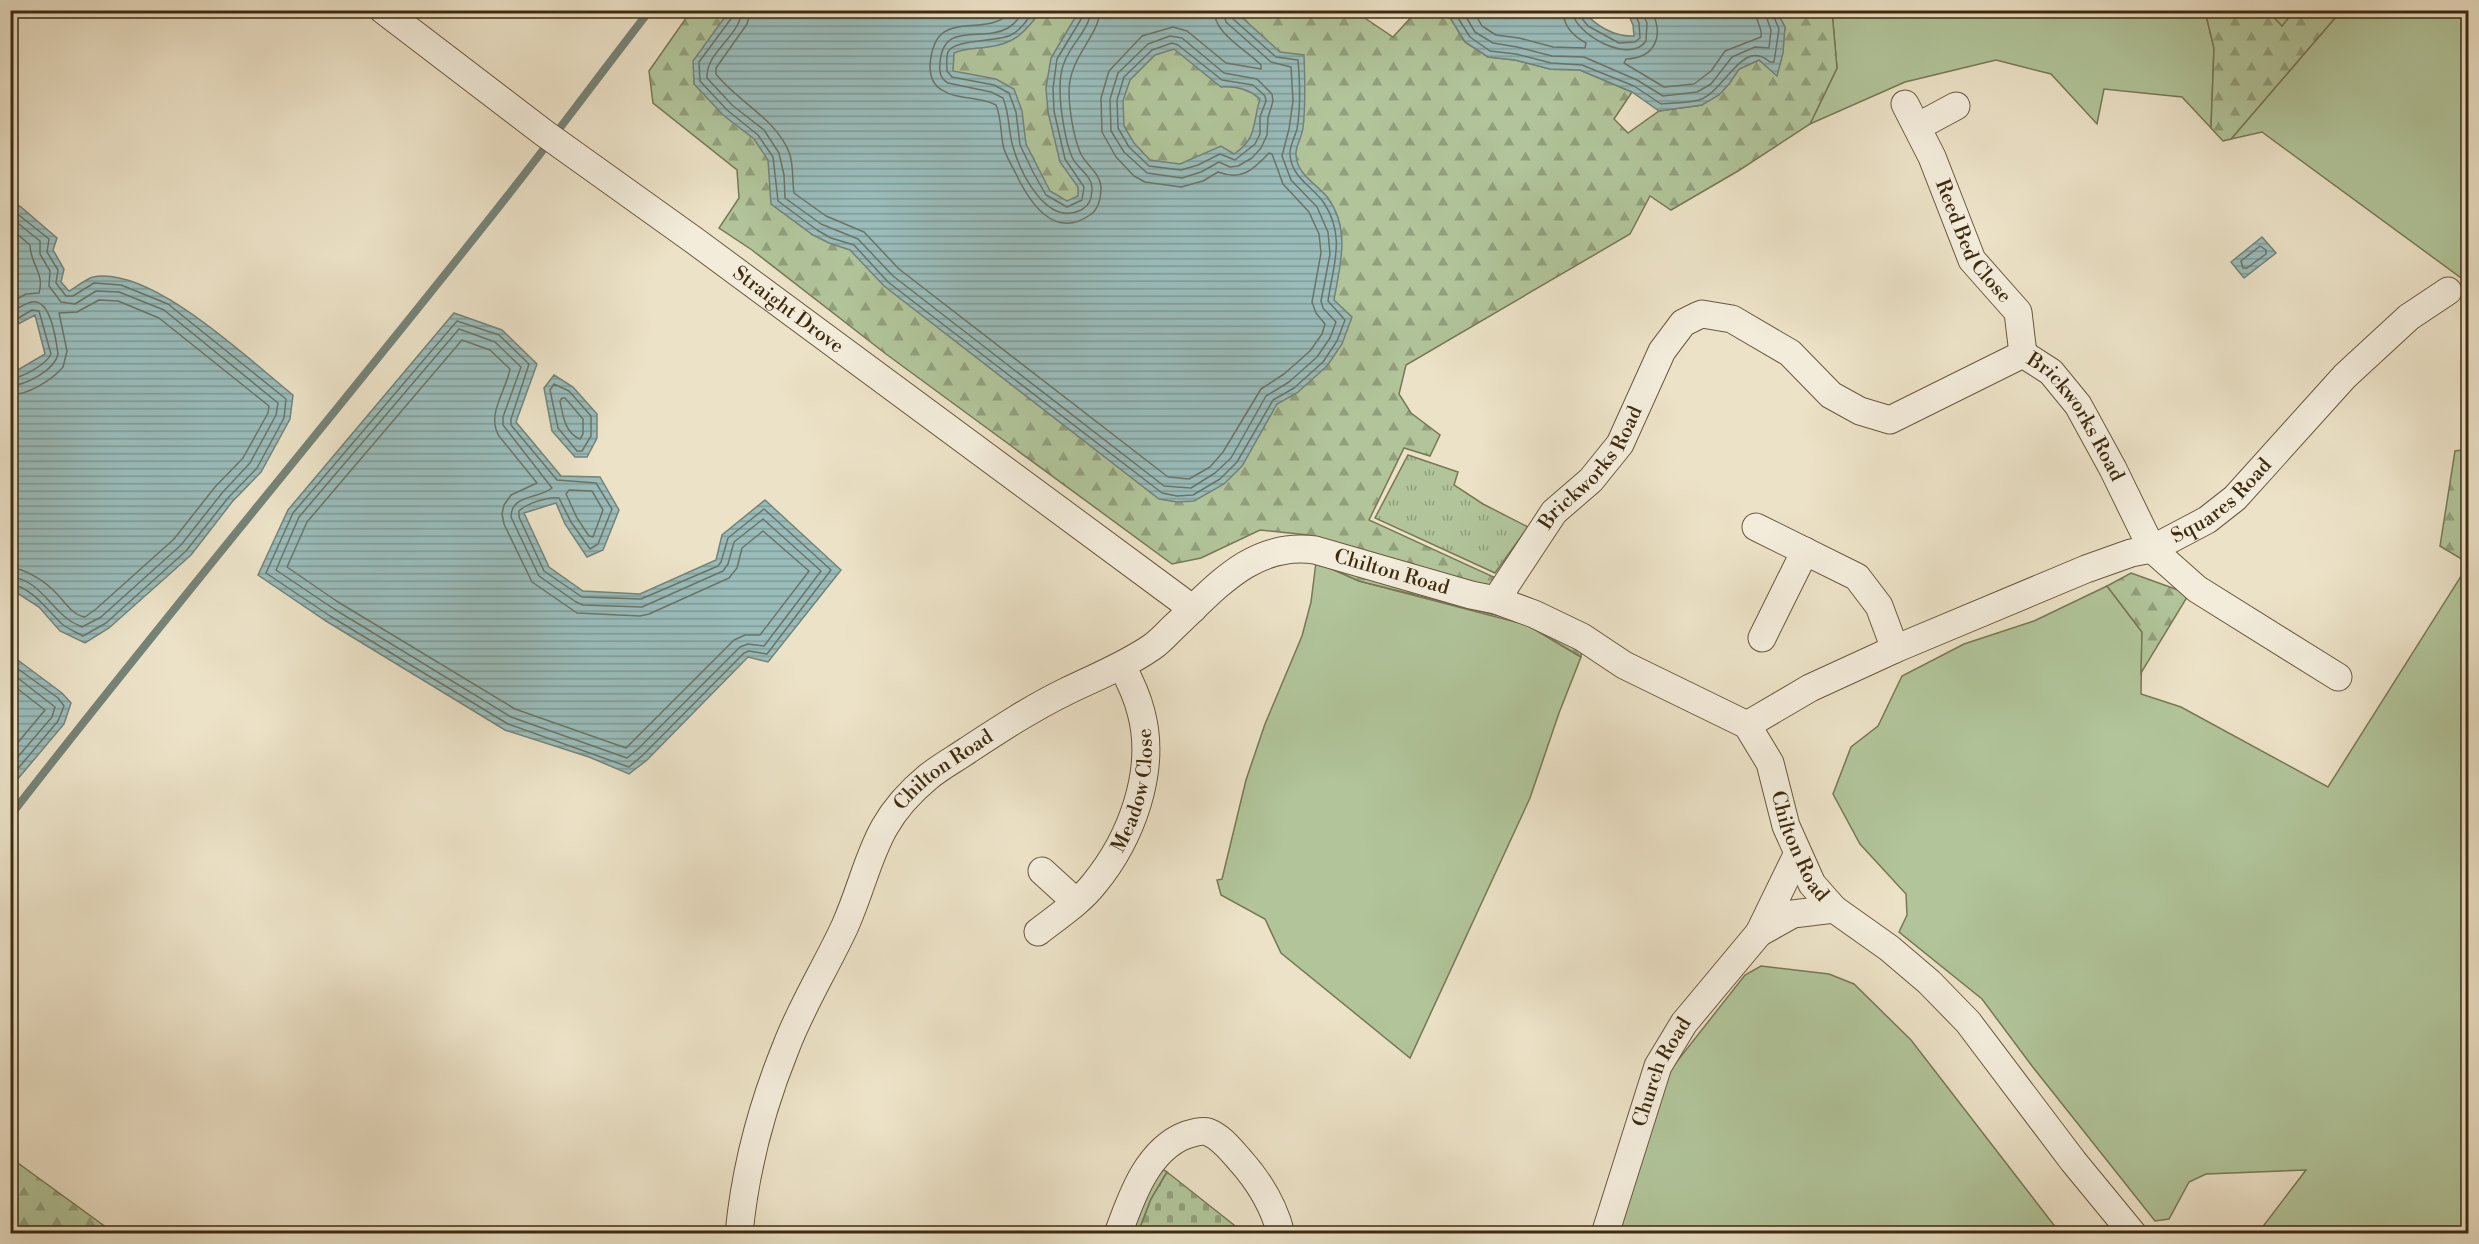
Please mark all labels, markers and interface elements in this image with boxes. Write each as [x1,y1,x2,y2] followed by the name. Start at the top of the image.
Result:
[1929,176,2017,308] street label: Reed Bed Close
[728,261,849,359] street label: Straight Drove
[2021,347,2130,486] street label: Brickworks Road
[1533,401,1648,535] street label: Brickworks Road
[2167,453,2278,549] street label: Squares Road
[1331,544,1453,601] street label: Chilton Road
[888,724,998,815] street label: Chilton Road
[1106,727,1158,857] street label: Meadow Close
[1765,788,1835,907] street label: Chilton Road
[1627,1012,1697,1130] street label: Church Road

